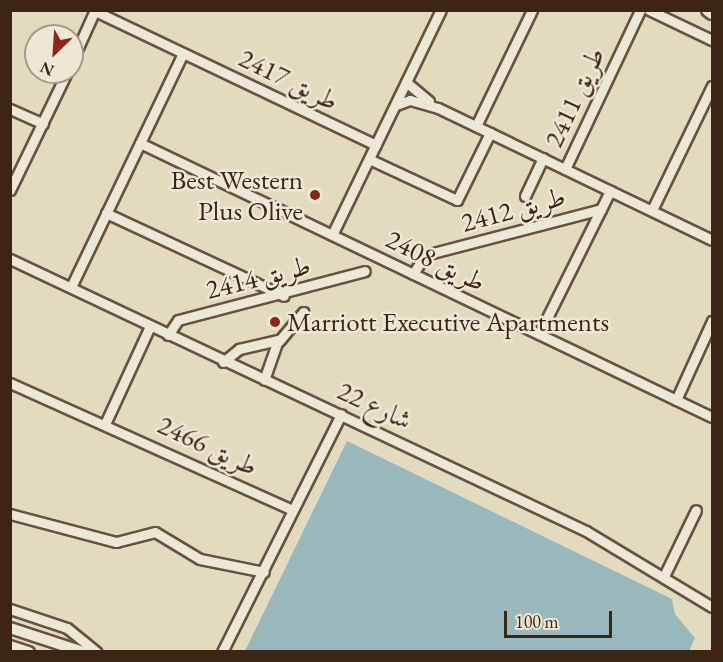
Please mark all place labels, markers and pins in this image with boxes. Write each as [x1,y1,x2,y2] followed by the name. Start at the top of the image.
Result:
[170,163,303,226] place label: Best Western Plus Olive
[308,188,322,202] marker: Best Western Plus Olive
[287,306,609,338] place label: Marriott Executive Apartments
[268,315,282,329] marker: Marriott Executive Apartments

